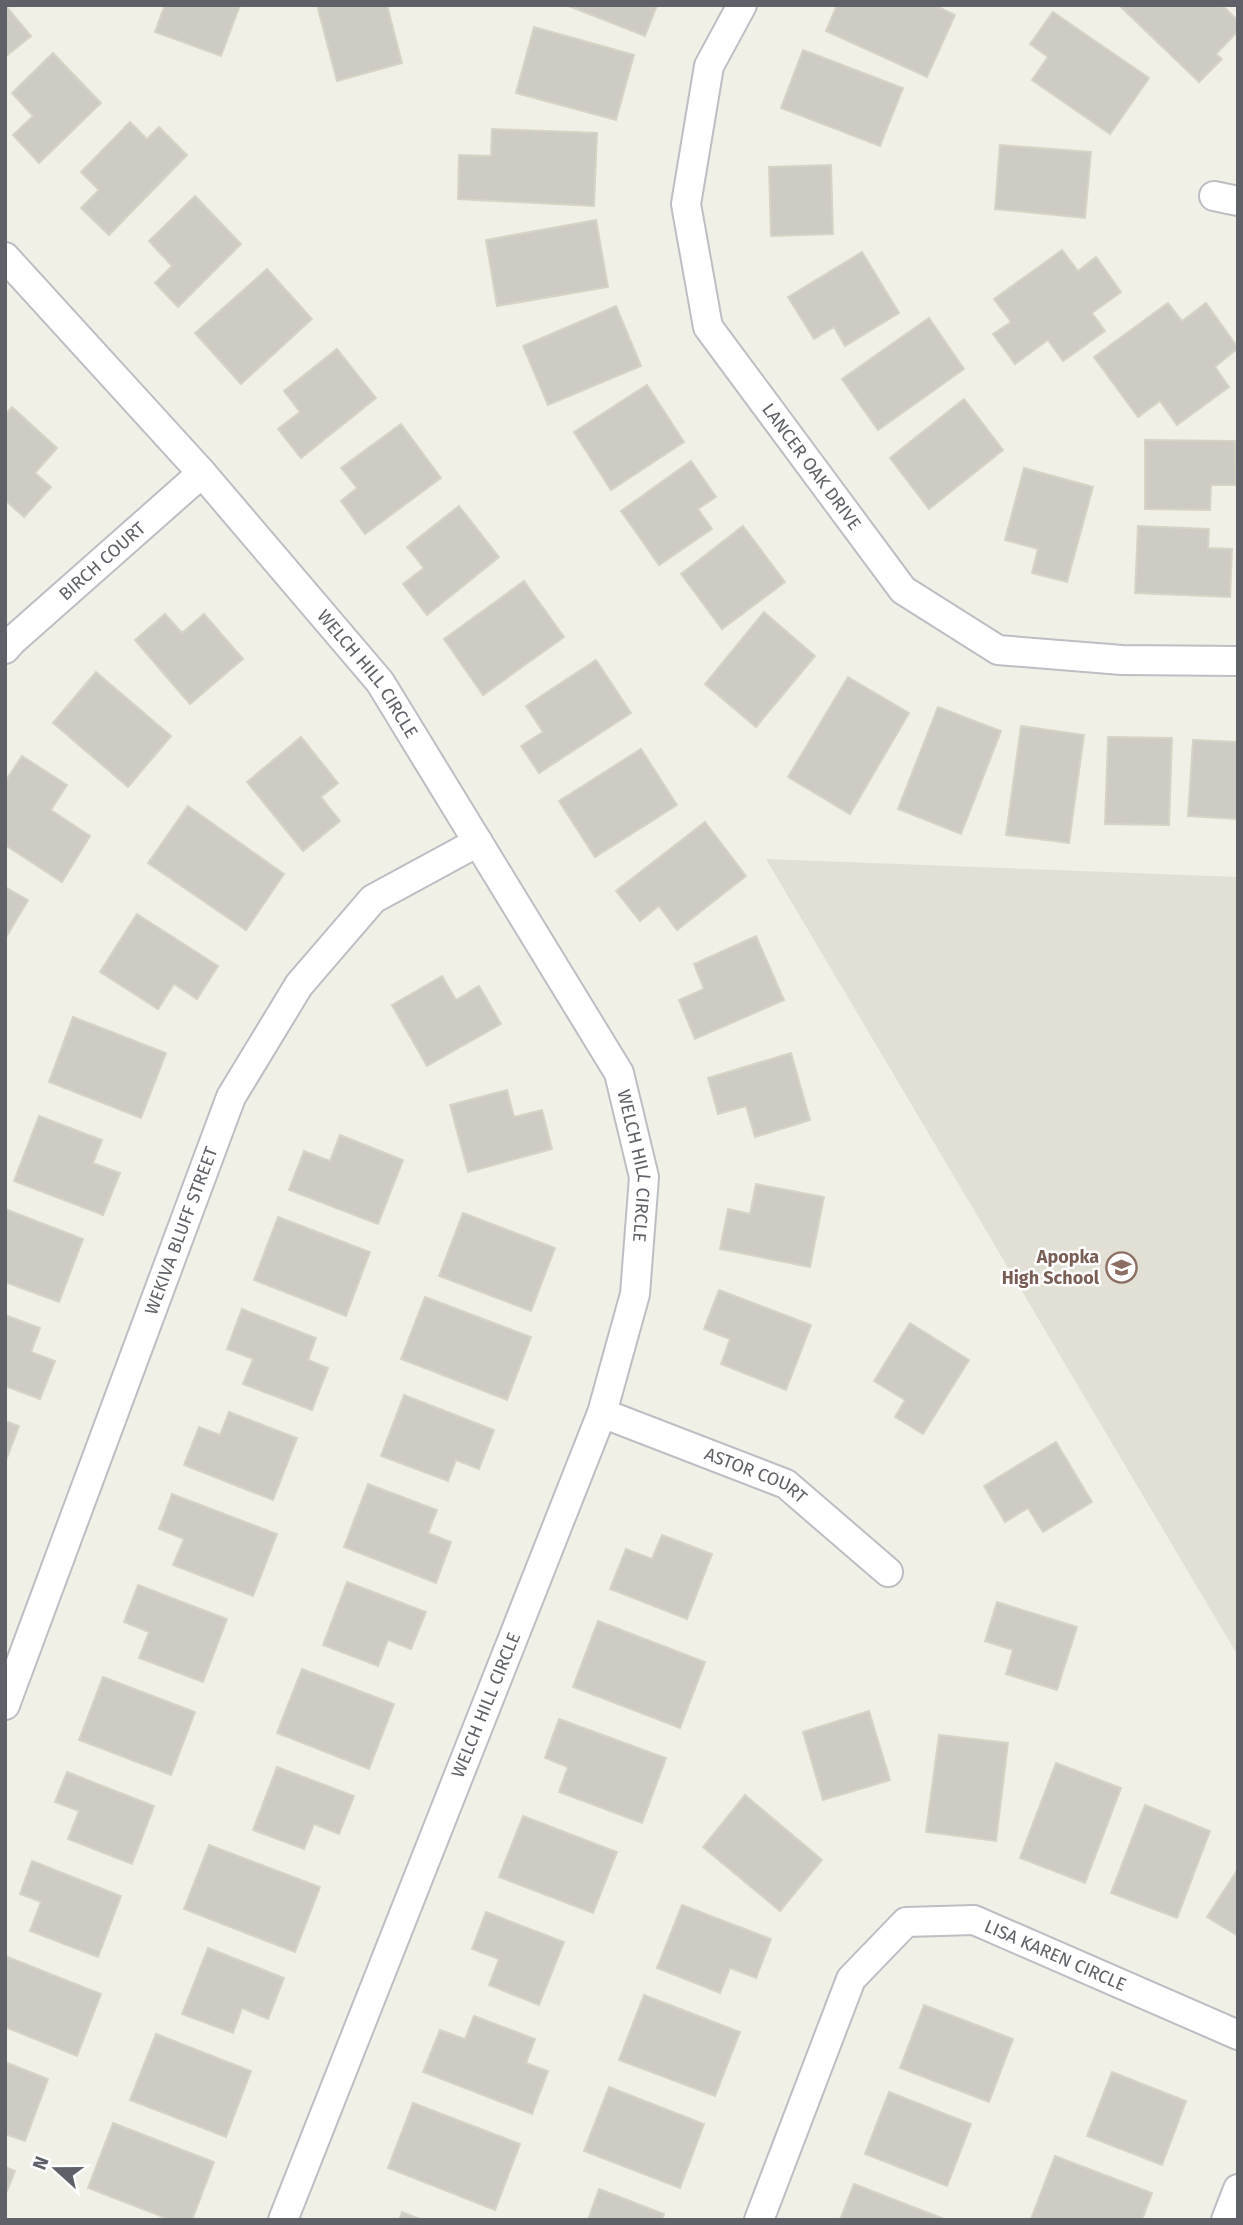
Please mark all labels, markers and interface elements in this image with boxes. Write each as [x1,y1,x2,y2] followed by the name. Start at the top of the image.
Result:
[757,399,866,534] street label: LANCER OAK DRIVE
[54,517,150,605] street label: BIRCH COURT
[312,605,423,742] street label: WELCH HILL CIRCLE
[612,1087,655,1243] street label: WELCH HILL CIRCLE
[140,1143,223,1318] street label: WEKIVA BLUFF STREET
[1002,1246,1100,1289] place label: Apopka High School
[1105,1250,1139,1284] school or university icon: Apopka High School
[701,1443,812,1508] street label: ASTOR COURT
[447,1629,525,1781] street label: WELCH HILL CIRCLE
[981,1915,1130,1996] street label: LISA KAREN CIRCLE
[21,2134,91,2204] north arrow
[28,2153,54,2173] text: N

